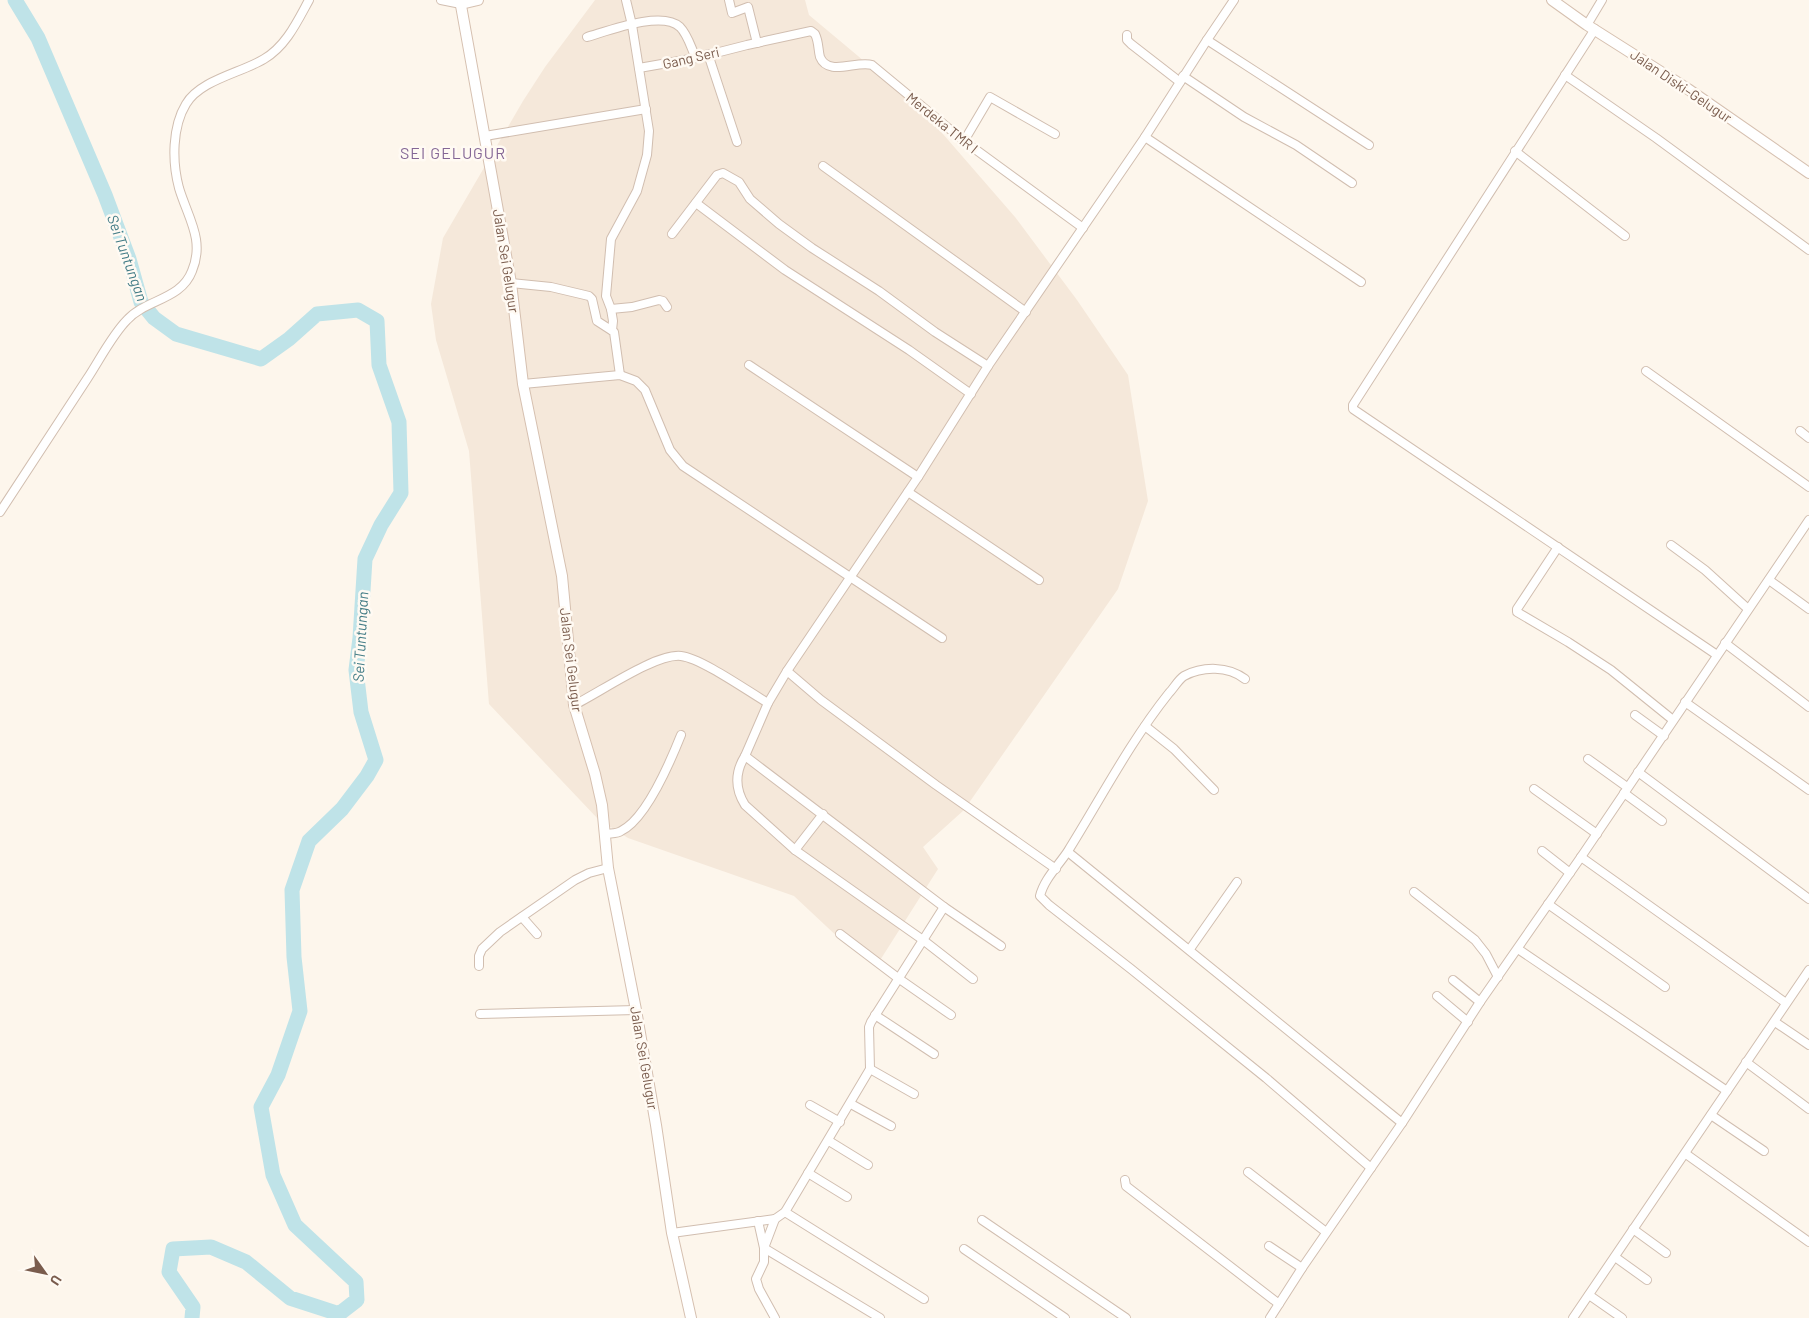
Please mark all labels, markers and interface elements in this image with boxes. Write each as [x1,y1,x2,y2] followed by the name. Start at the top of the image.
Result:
[661,43,721,72] street label: Gang Seri
[1627,45,1735,126] street label: Jalan Diski–Gelugur
[903,88,982,157] street label: Merdeka TMR I
[400,143,506,162] district label: SEI GELUGUR
[490,208,523,314] street label: Jalan Sei Gelugur
[104,212,152,303] water label: Sei Tuntungan
[349,591,371,683] water label: Sei Tuntungan
[557,607,586,713] street label: Jalan Sei Gelugur
[627,1005,662,1111] street label: Jalan Sei Gelugur
[20,1248,70,1298] north arrow
[47,1272,66,1289] text: U

